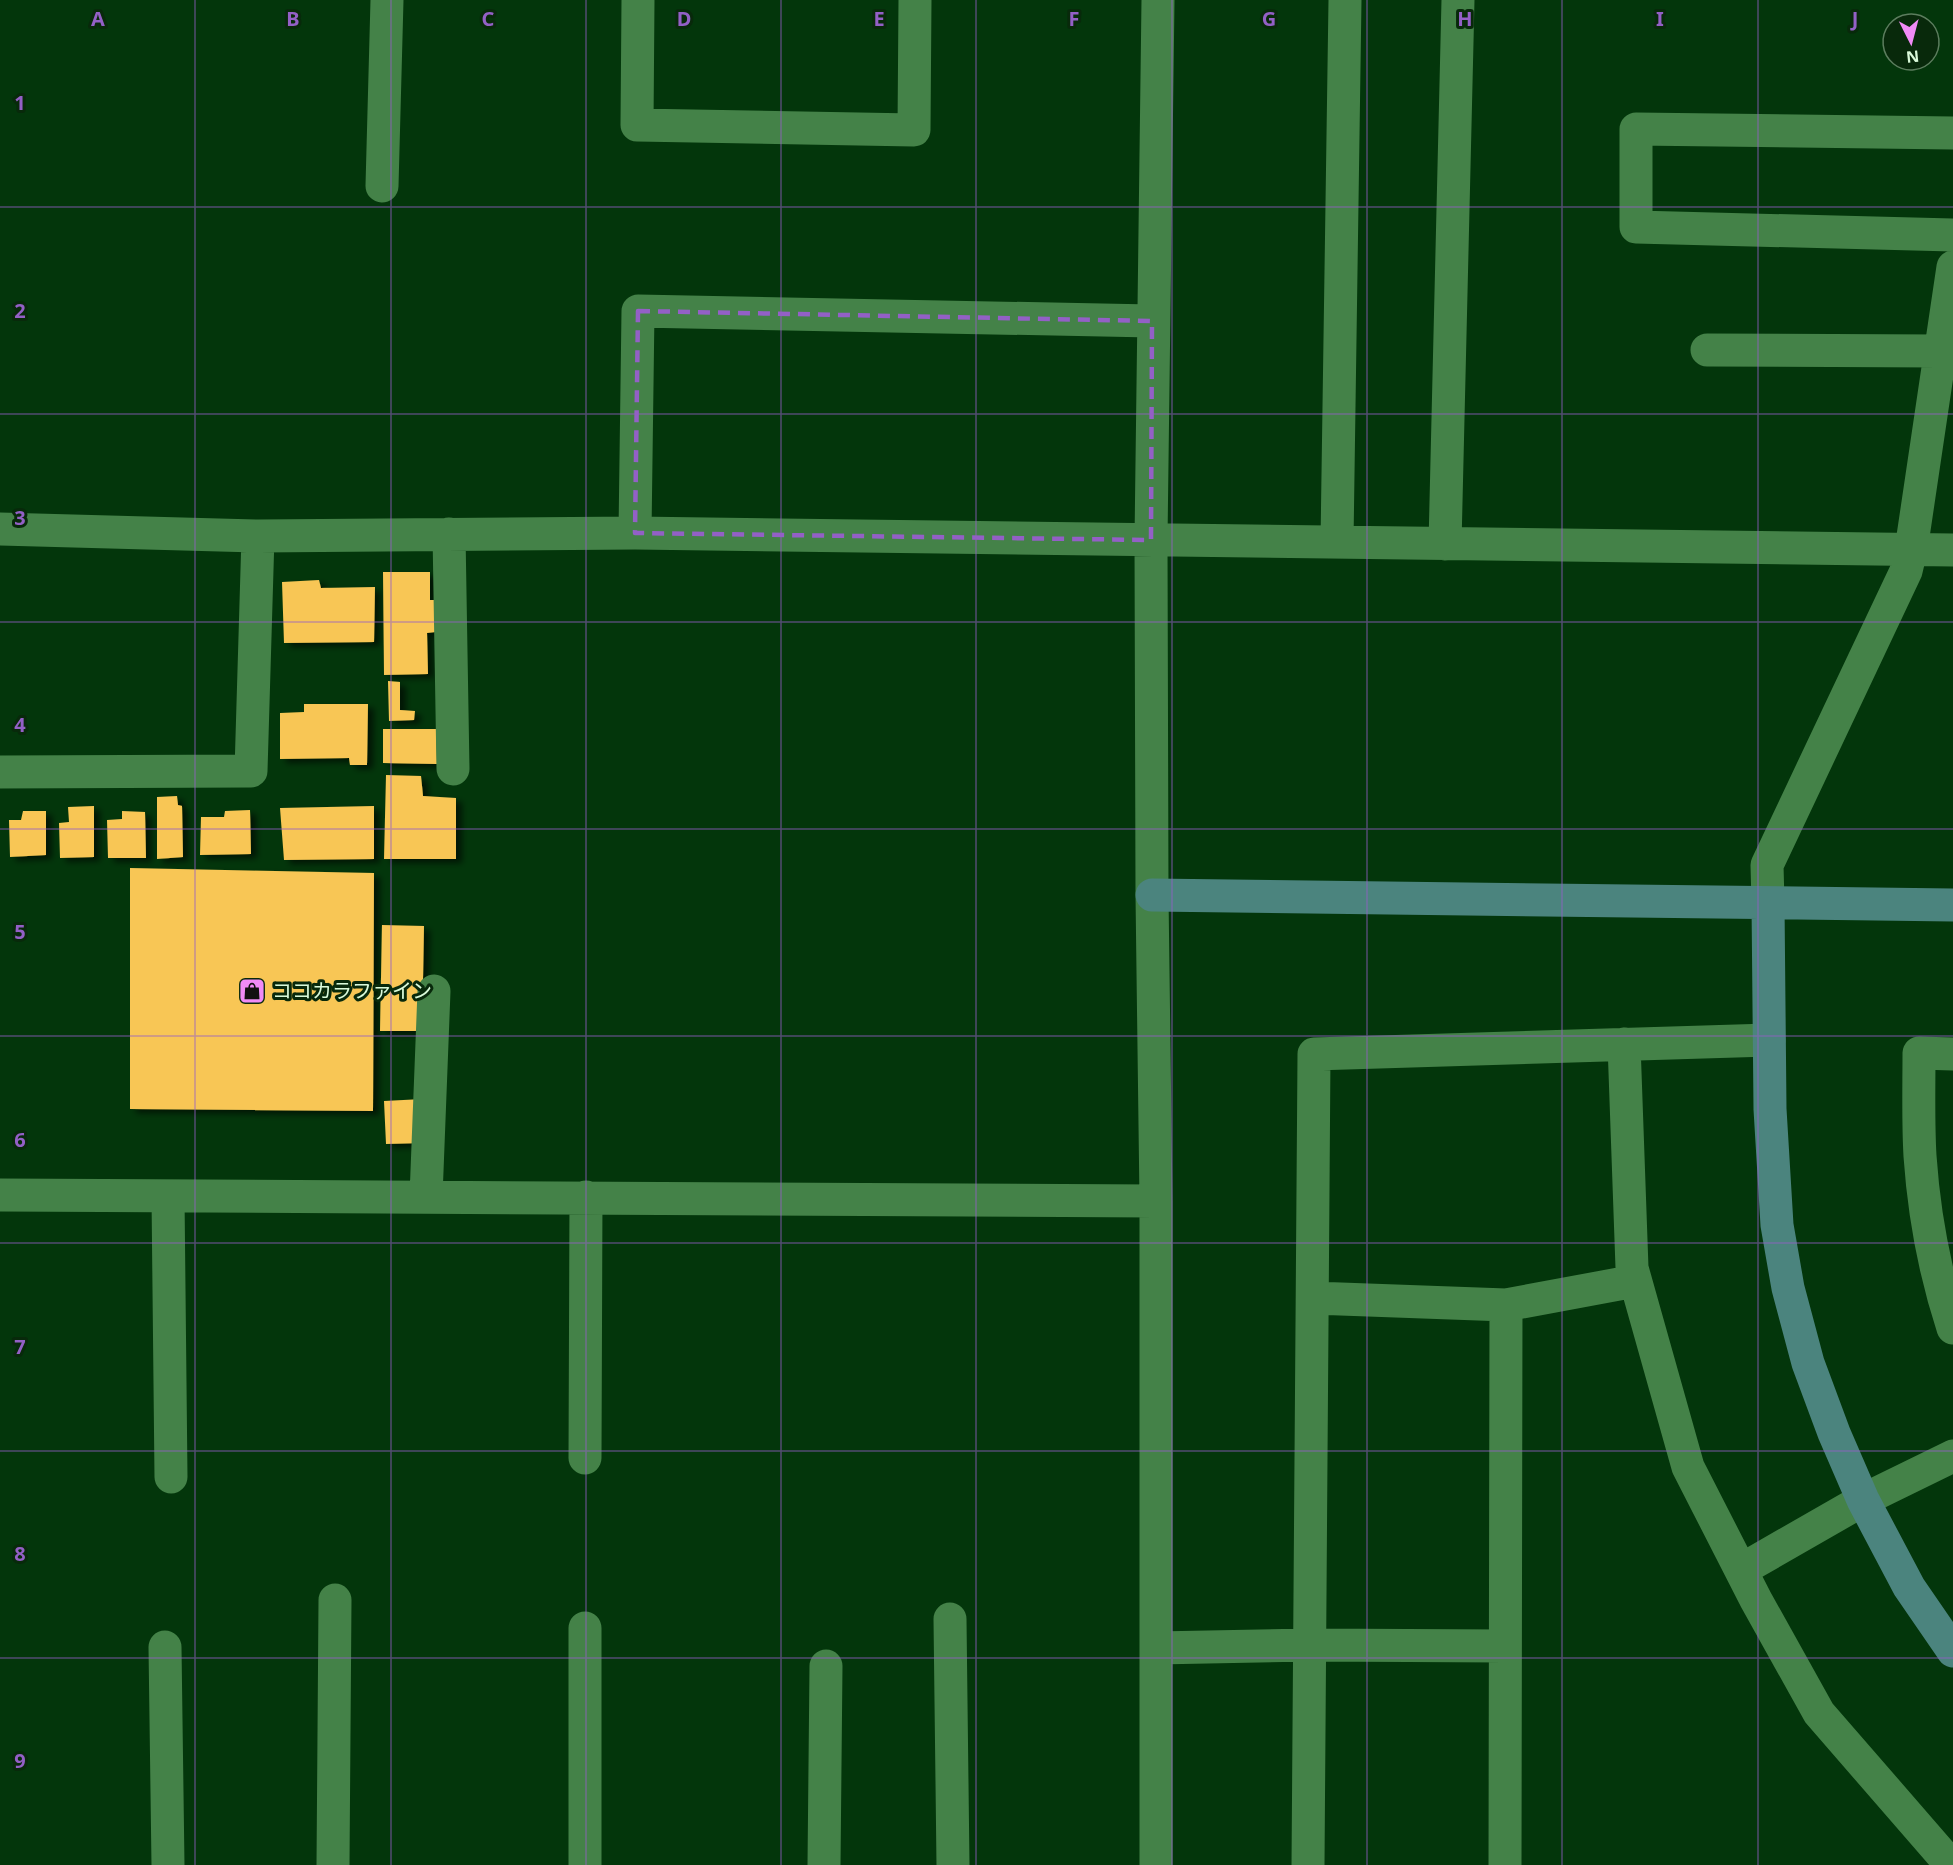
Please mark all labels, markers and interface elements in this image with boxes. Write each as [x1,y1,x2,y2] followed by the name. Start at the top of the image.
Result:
[91,5,105,32] text: A
[286,5,300,32] text: B
[482,5,495,32] text: C
[677,5,691,32] text: D
[873,5,885,32] text: E
[1069,5,1079,32] text: F
[1262,5,1276,32] text: G
[1457,5,1473,32] text: H
[1656,5,1664,32] text: I
[1850,5,1858,32] text: J
[1881,12,1941,72] north arrow
[1905,45,1920,69] text: N
[14,89,26,116] text: 1
[14,297,26,324] text: 2
[14,504,26,531] text: 3
[14,711,26,738] text: 4
[14,918,26,945] text: 5
[237,976,267,1006] shop icon: ココカラファイン
[272,977,432,1004] place label: ココカラファイン
[14,1126,26,1153] text: 6
[14,1333,26,1360] text: 7
[14,1540,26,1567] text: 8
[14,1747,26,1774] text: 9

